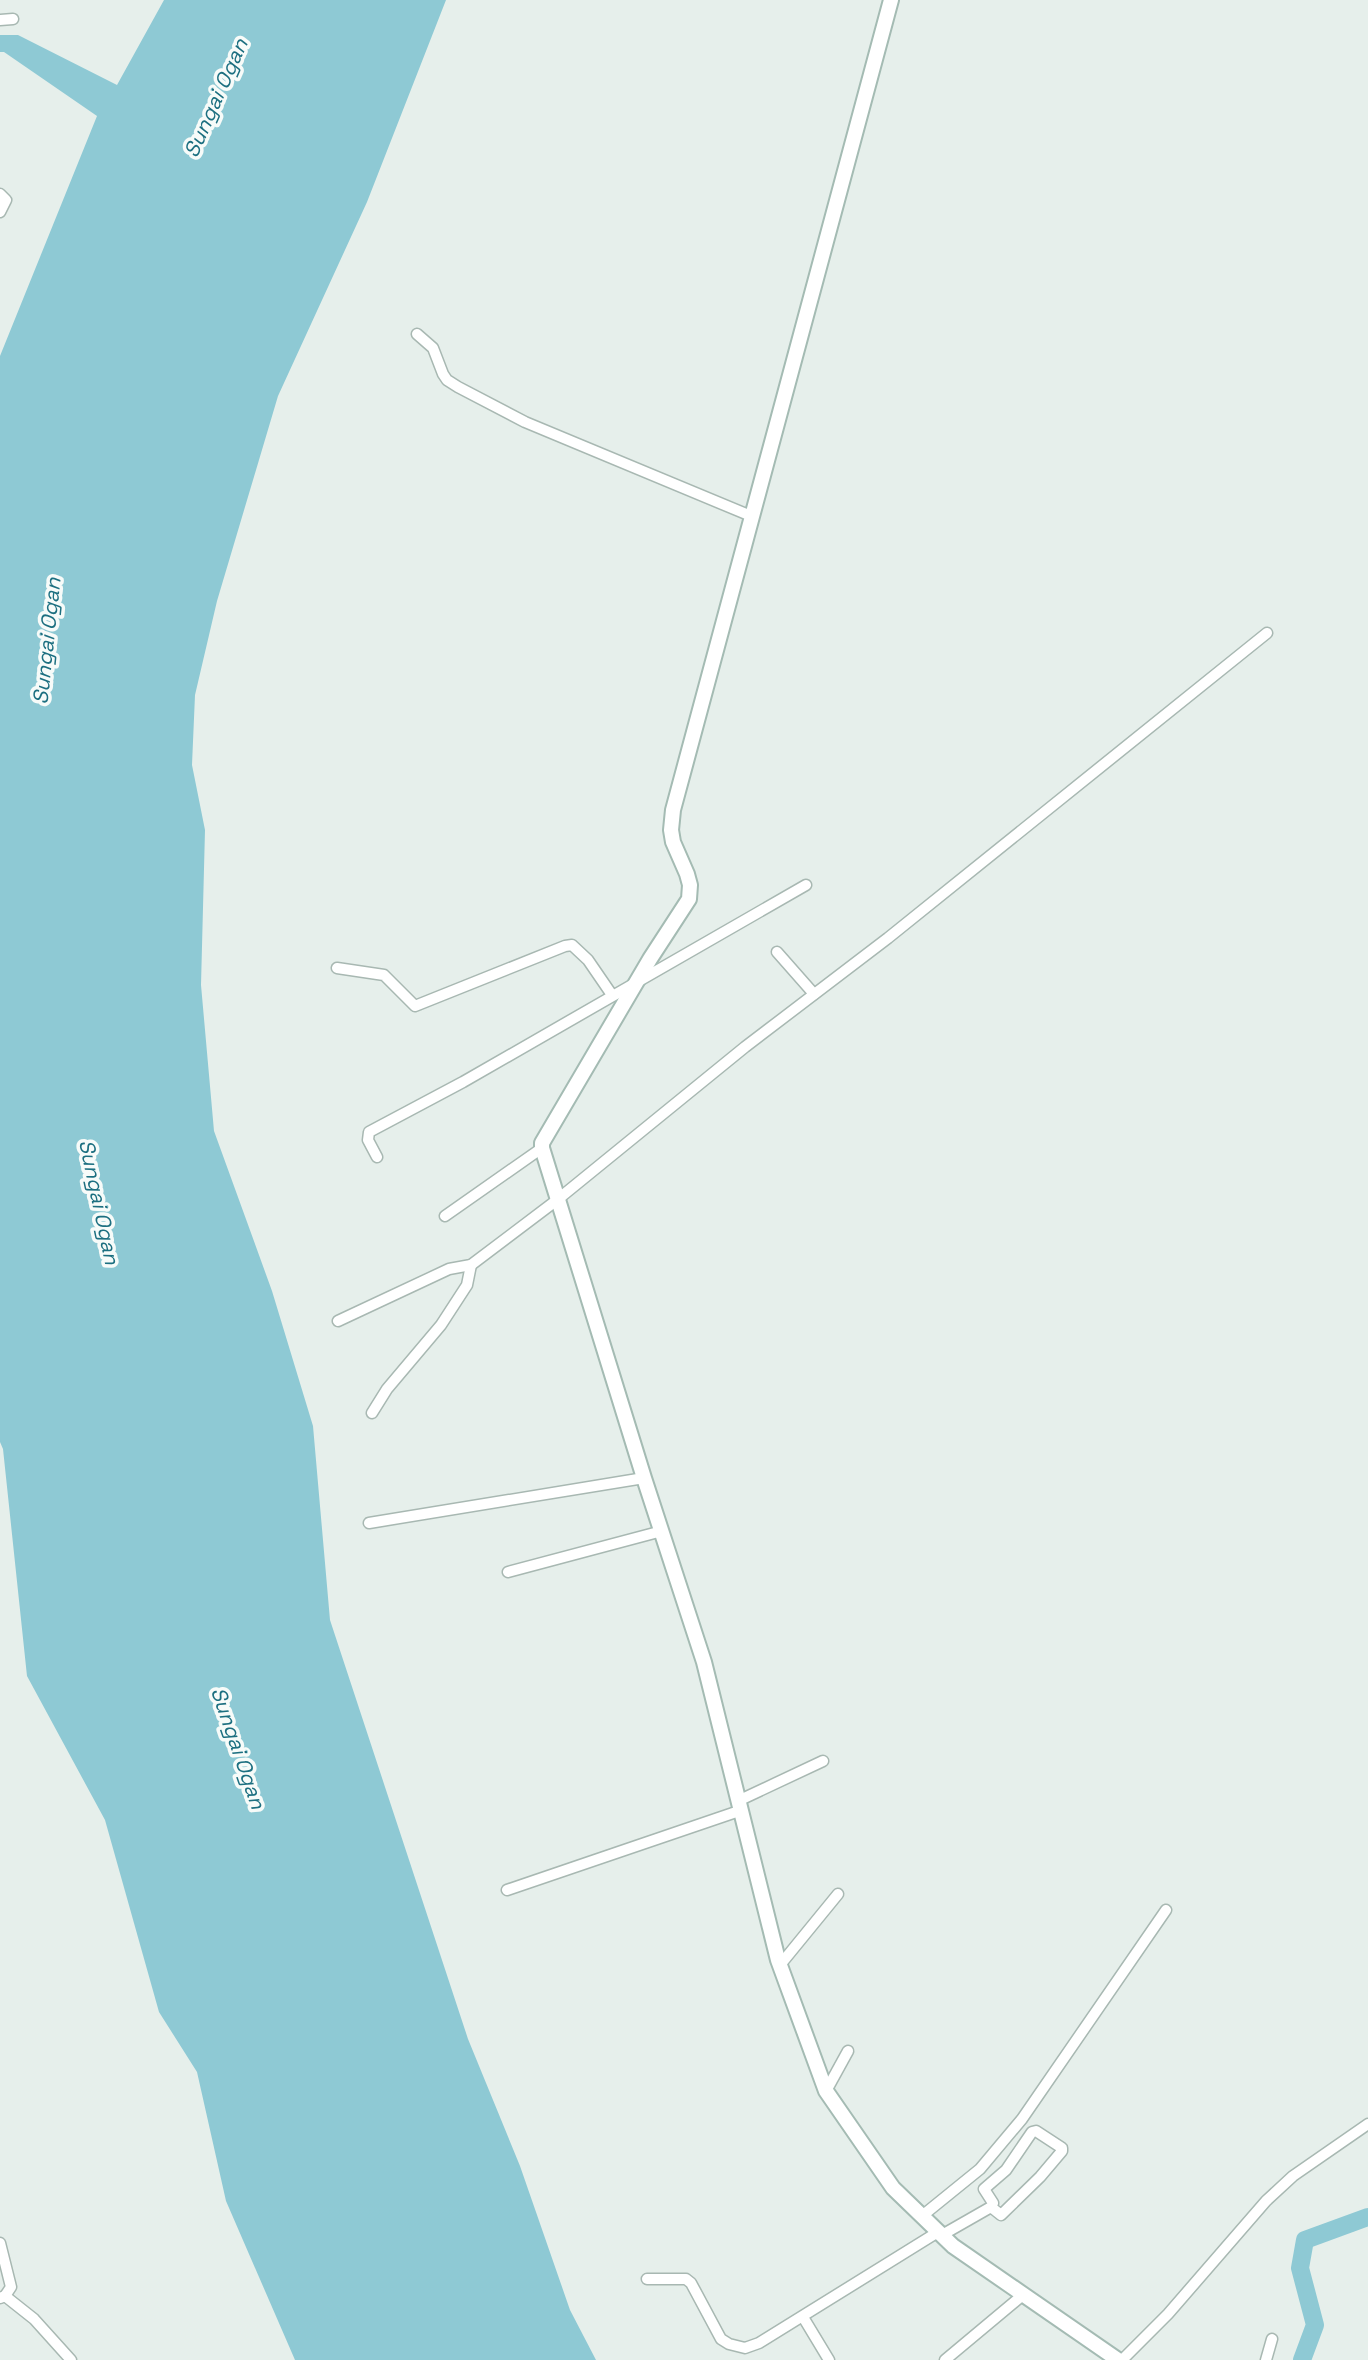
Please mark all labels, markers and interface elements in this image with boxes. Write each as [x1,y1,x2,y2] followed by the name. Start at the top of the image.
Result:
[177,33,254,161] water label: Sungai Ogan
[26,575,67,706] water label: Sungai Ogan
[73,1137,126,1268] water label: Sungai Ogan
[205,1683,272,1813] water label: Sungai Ogan

